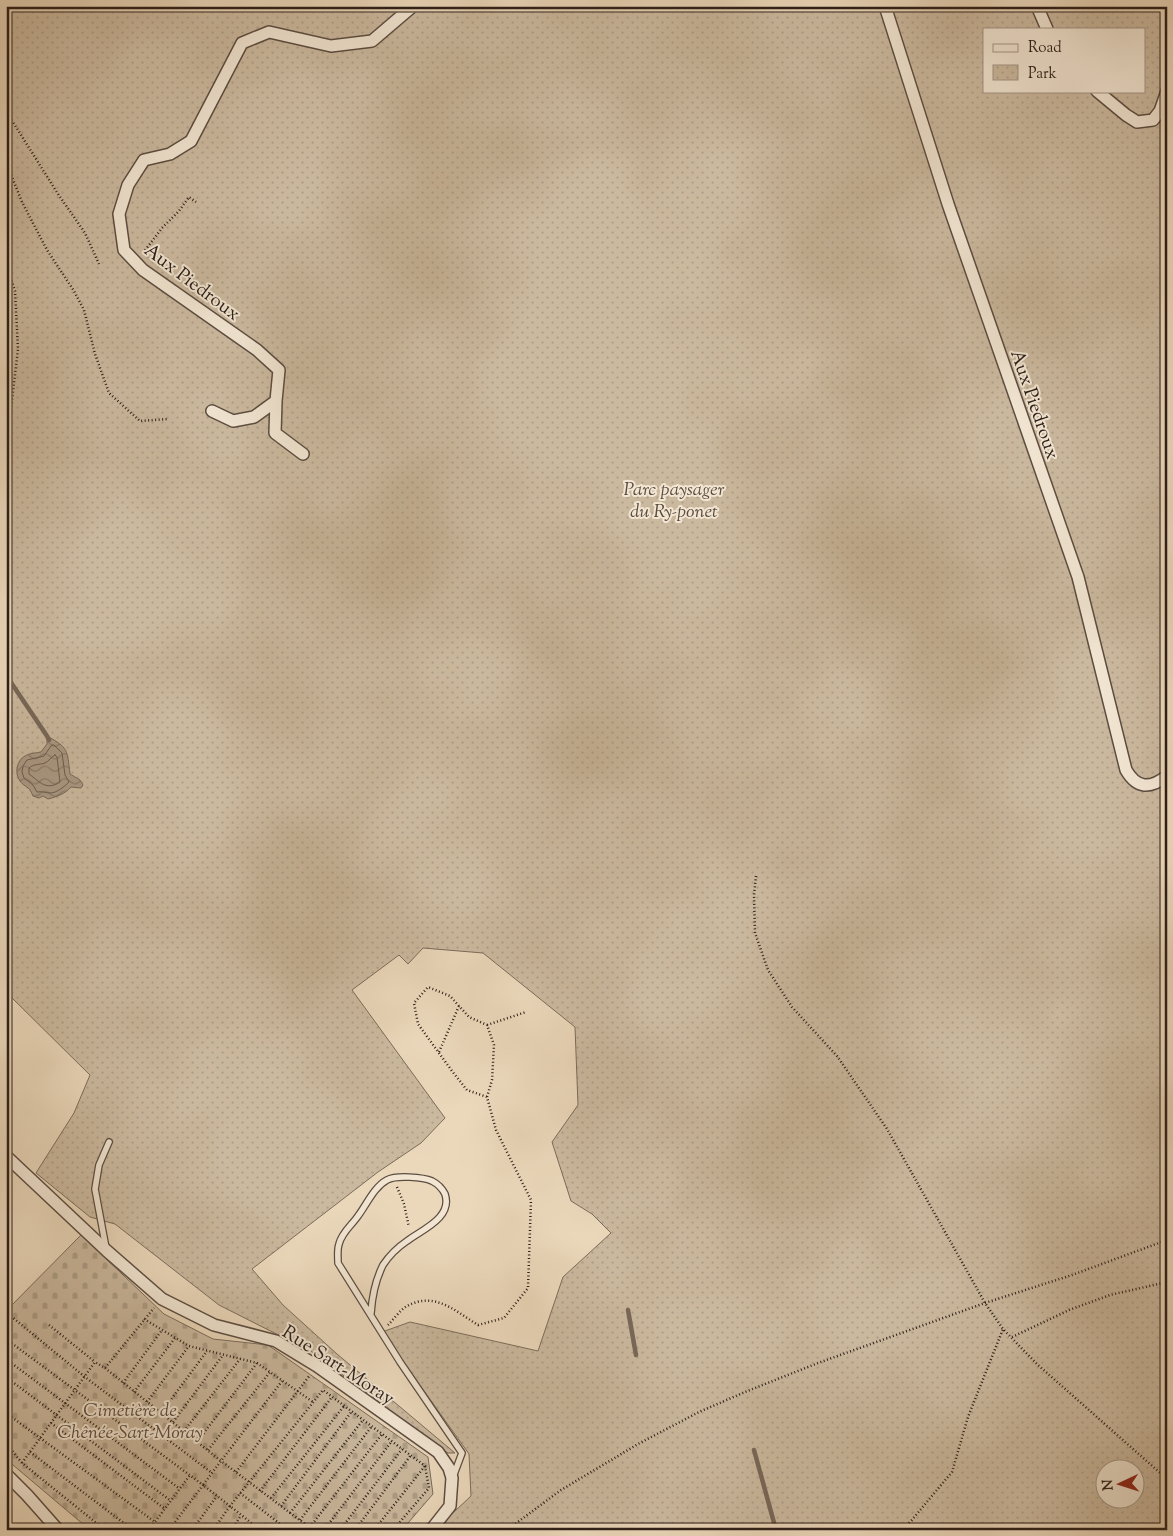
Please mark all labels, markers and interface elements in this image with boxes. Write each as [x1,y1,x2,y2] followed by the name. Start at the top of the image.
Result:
[983,28,1146,92] legend
[1028,38,1062,59] text: Road
[1028,64,1057,85] text: Park
[138,238,245,328] street label: Aux Piedroux
[1002,346,1065,463] street label: Aux Piedroux
[624,477,725,526] park label: Parc paysager du Ry-ponet
[276,1320,400,1413] street label: Rue Sart-Moray
[57,1398,203,1447] park label: Cimetière de Chênée-Sart-Moray
[1096,1458,1146,1508] north arrow
[1099,1478,1119,1491] text: N

